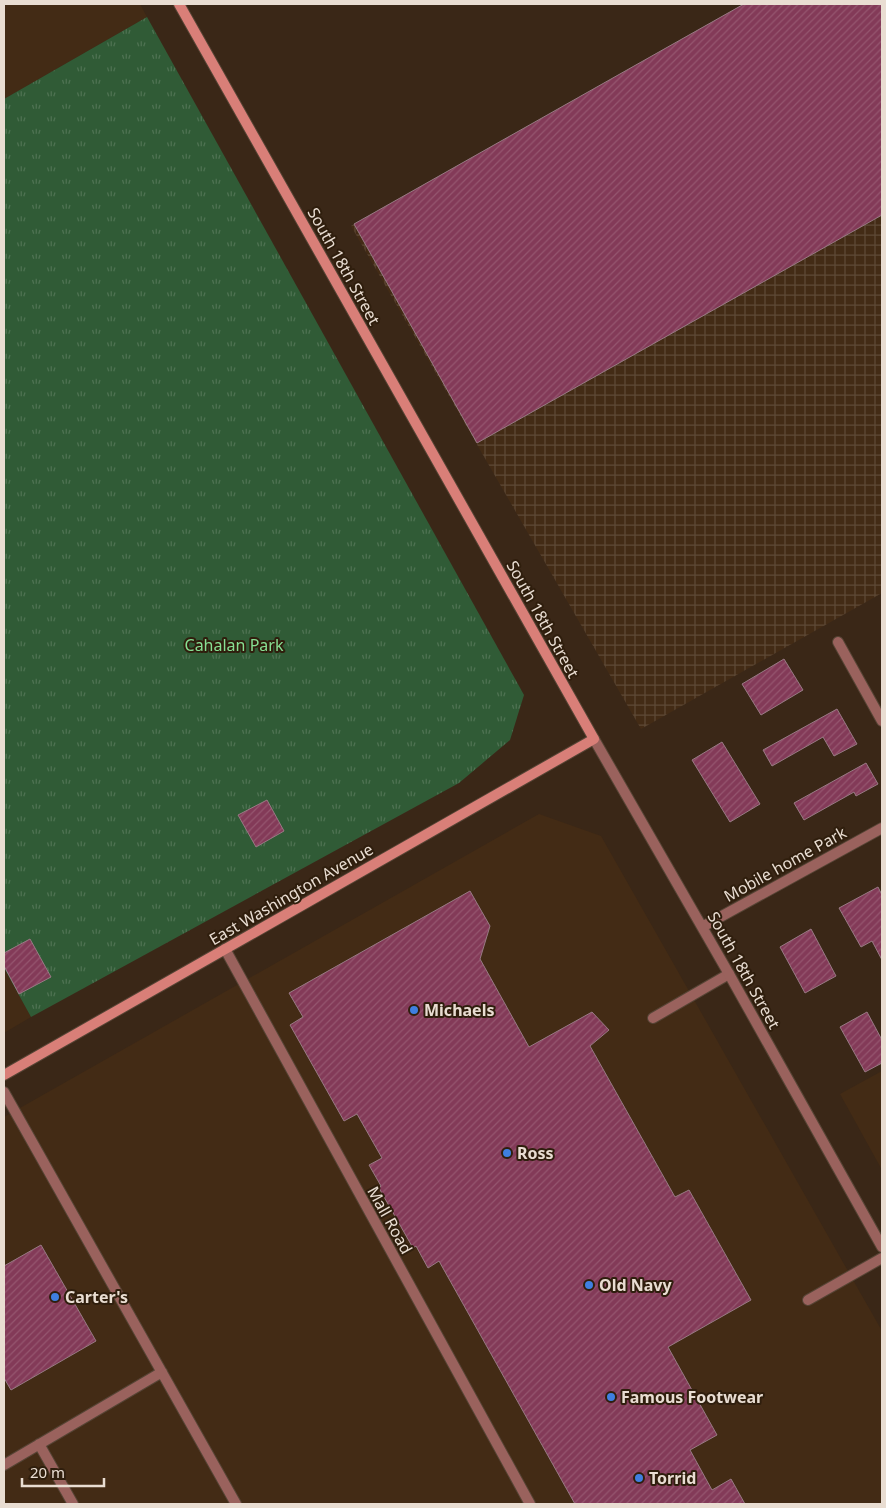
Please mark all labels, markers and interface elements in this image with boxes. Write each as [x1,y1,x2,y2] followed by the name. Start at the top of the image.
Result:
[303,203,385,329] street label: South 18th Street
[502,556,584,682] street label: South 18th Street
[185,634,284,656] park label: Cahalan Park
[720,821,851,907] street label: Mobile home Park
[205,838,377,950] street label: East Washington Avenue
[703,907,785,1033] street label: South 18th Street
[424,999,494,1021] place label: Michaels
[408,1004,420,1016] marker: Michaels
[517,1142,554,1164] place label: Ross
[501,1147,513,1159] marker: Ross
[362,1182,418,1258] street label: Mall Road
[599,1274,672,1296] place label: Old Navy
[583,1279,595,1291] marker: Old Navy
[65,1286,128,1308] place label: Carter's
[49,1291,61,1303] marker: Carter's
[621,1386,763,1408] place label: Famous Footwear
[605,1391,617,1403] marker: Famous Footwear
[22,1456,105,1488] scale bar
[30,1462,65,1482] text: 20 m
[649,1467,696,1489] place label: Torrid
[633,1472,645,1484] marker: Torrid

